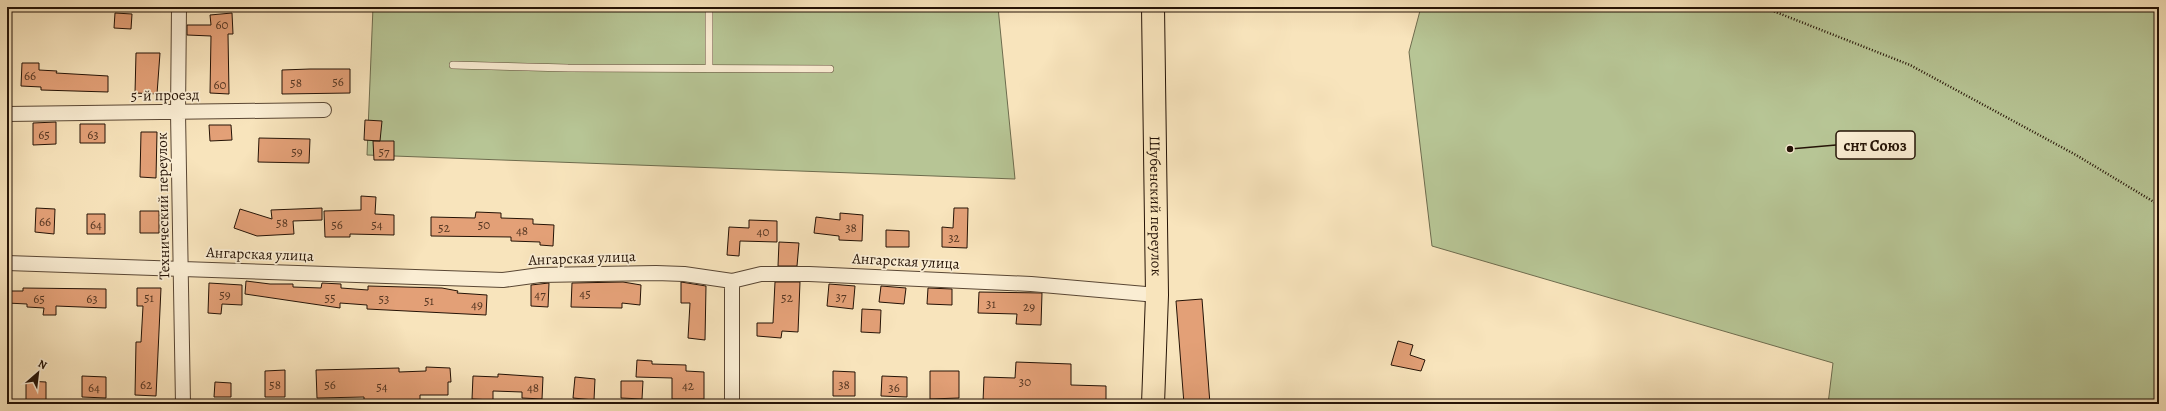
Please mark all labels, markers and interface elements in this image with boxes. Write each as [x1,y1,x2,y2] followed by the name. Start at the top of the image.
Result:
[216,16,229,33] house number: 60
[24,67,36,84] house number: 66
[332,73,344,90] house number: 56
[290,74,302,91] house number: 58
[214,76,227,93] house number: 60
[131,84,199,106] street label: 5-й проезд
[38,126,50,143] house number: 65
[87,126,99,143] house number: 63
[1836,131,1915,159] callout: снт Союз
[152,132,174,280] street label: Технический переулок
[1843,135,1907,157] text: снт Союз
[1145,136,1167,277] street label: Шубенский переулок
[291,143,303,160] house number: 59
[378,143,390,160] house number: 57
[39,213,51,230] house number: 66
[276,214,288,231] house number: 58
[90,216,102,233] house number: 64
[331,216,343,233] house number: 56
[371,216,383,233] house number: 54
[478,216,490,233] house number: 50
[438,219,450,236] house number: 52
[845,219,857,236] house number: 38
[516,222,528,239] house number: 48
[757,223,769,240] house number: 40
[948,229,960,246] house number: 32
[205,242,314,266] street label: Ангарская улица
[527,246,636,270] street label: Ангарская улица
[851,248,960,274] street label: Ангарская улица
[579,285,591,302] house number: 45
[219,286,231,303] house number: 59
[534,286,546,303] house number: 47
[836,288,847,305] house number: 37
[144,289,155,306] house number: 51
[324,289,336,306] house number: 55
[781,289,793,306] house number: 52
[33,290,45,307] house number: 65
[86,290,98,307] house number: 63
[379,290,390,307] house number: 53
[424,292,435,309] house number: 51
[986,295,996,312] house number: 31
[471,296,483,313] house number: 49
[1023,298,1035,315] house number: 29
[18,353,58,393] north arrow
[35,356,50,373] text: N
[1019,373,1031,390] house number: 30
[140,376,152,393] house number: 62
[269,376,281,393] house number: 58
[324,376,336,393] house number: 56
[838,376,850,393] house number: 38
[682,377,694,394] house number: 42
[376,378,388,395] house number: 54
[88,379,100,396] house number: 64
[527,379,539,396] house number: 48
[888,379,900,396] house number: 36

